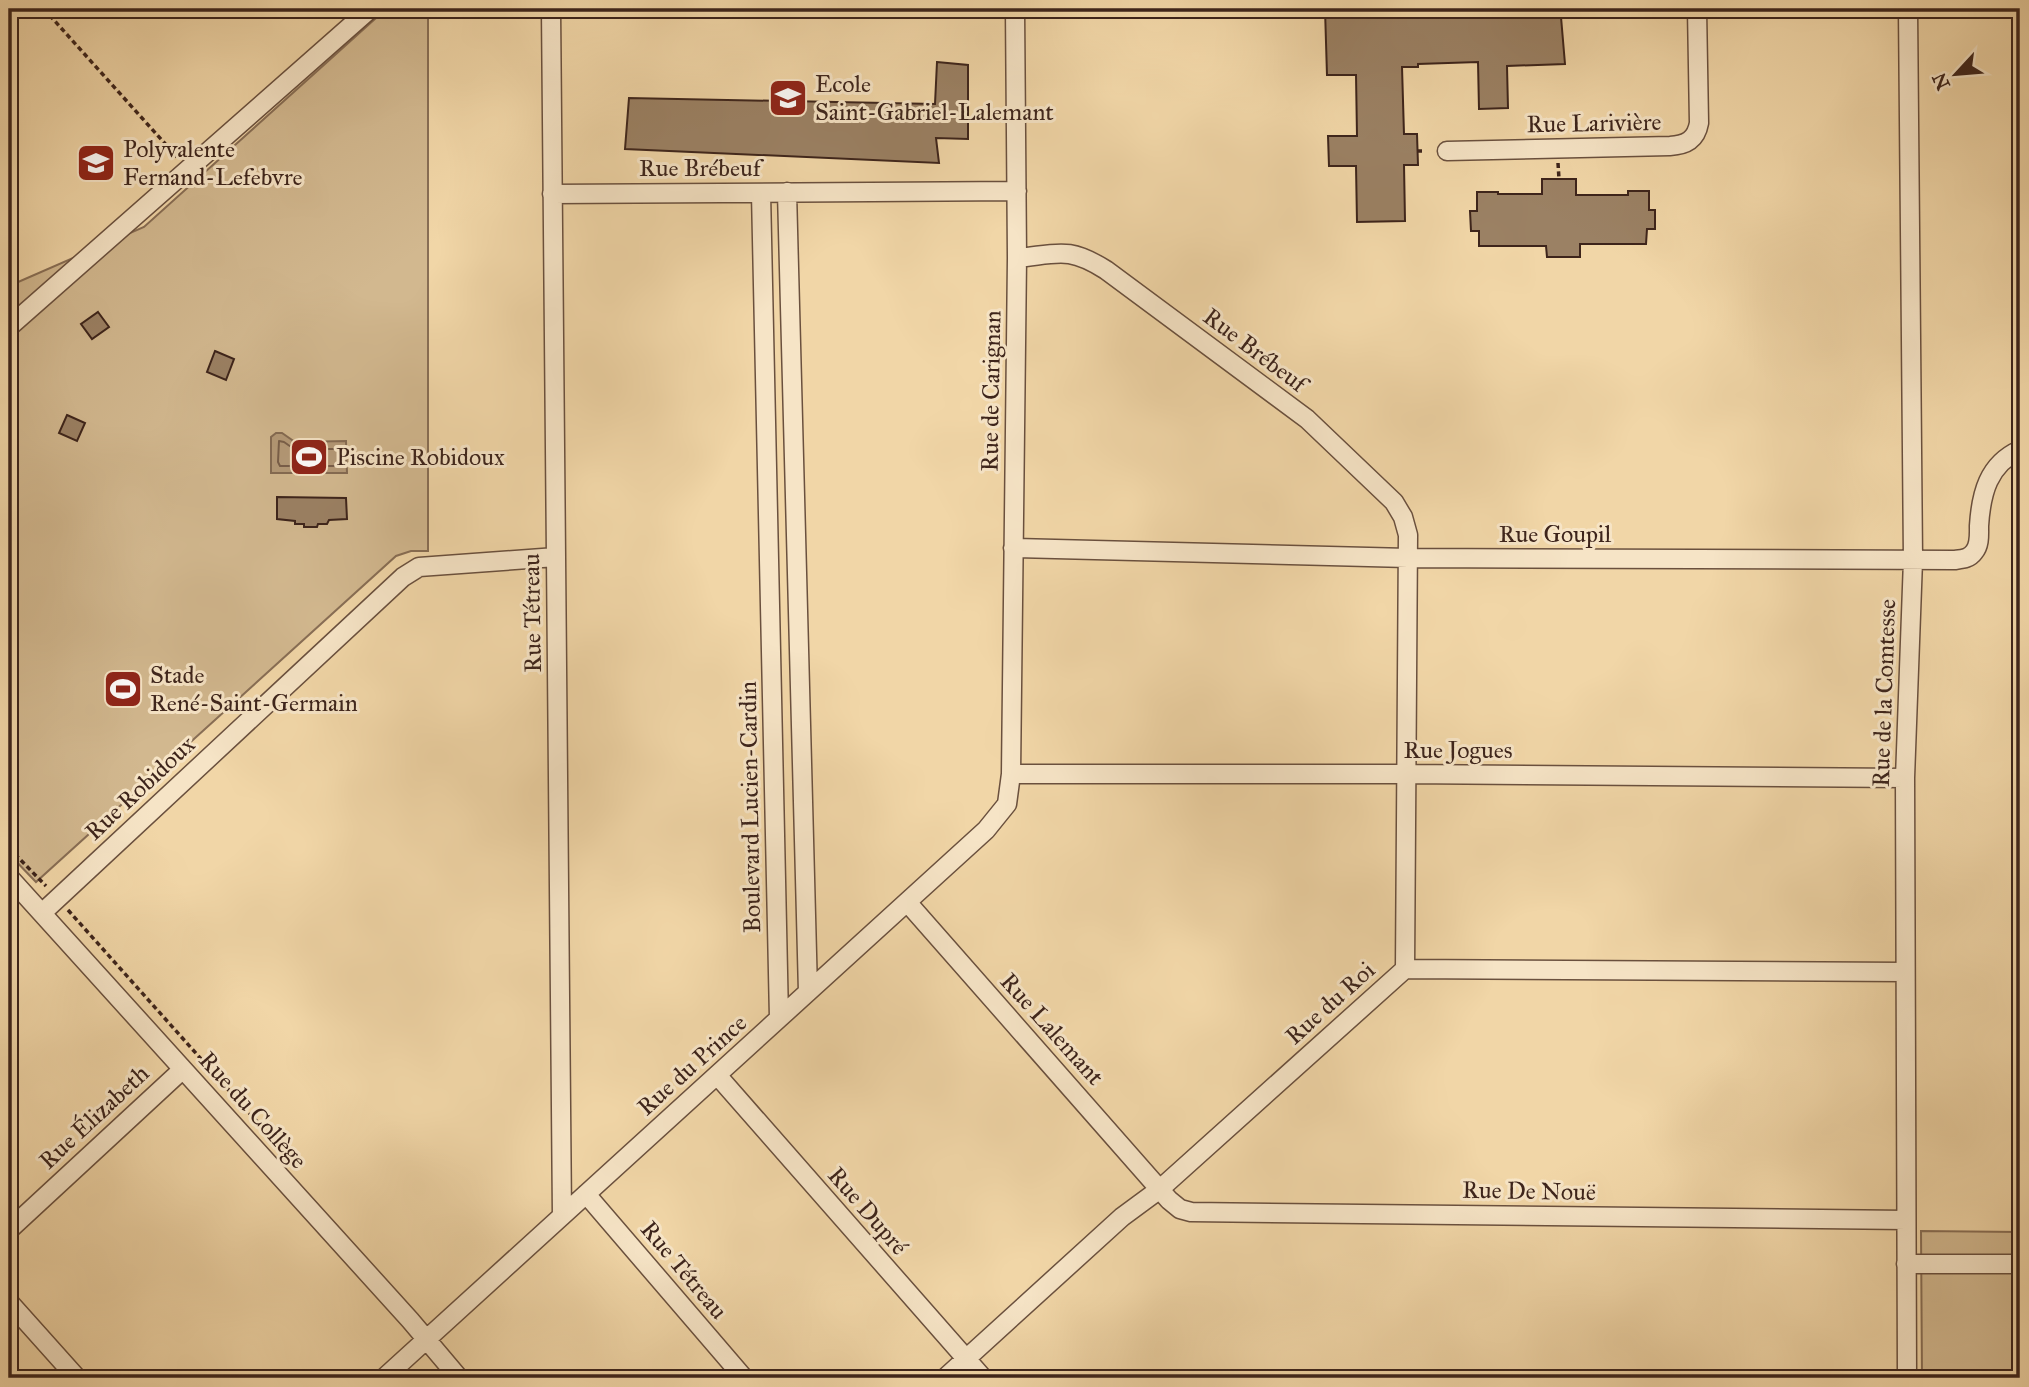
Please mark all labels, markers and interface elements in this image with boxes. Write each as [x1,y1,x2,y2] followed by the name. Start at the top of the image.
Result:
[1920,38,1990,108] north arrow
[815,69,1054,127] place label: Ecole Saint-Gabriel-Lalemant
[1927,69,1955,94] text: N
[767,77,809,119] school or university icon: Ecole Saint-Gabriel-Lalemant
[1526,107,1662,139] street label: Rue Larivière
[123,134,302,192] place label: Polyvalente Fernand-Lefebvre
[75,142,117,184] school or university icon: Polyvalente Fernand-Lefebvre
[639,153,765,183] street label: Rue Brébeuf
[1197,301,1316,401] street label: Rue Brébeuf
[975,310,1007,472] street label: Rue de Carignan
[288,436,330,478] sports icon: Piscine Robidoux
[336,442,505,472] place label: Piscine Robidoux
[1499,519,1612,549] street label: Rue Goupil
[516,553,548,673] street label: Rue Tétreau
[1866,598,1902,788] street label: Rue de la Comtesse
[150,660,358,718] place label: Stade René-Saint-Germain
[102,668,144,710] sports icon: Stade René-Saint-Germain
[733,681,767,933] street label: Boulevard Lucien-Cardin
[79,729,201,847] street label: Rue Robidoux
[1403,735,1513,765] street label: Rue Jogues
[1279,955,1381,1051] street label: Rue du Roi
[994,967,1111,1092] street label: Rue Lalemant
[631,1008,753,1122] street label: Rue du Prince
[193,1045,313,1175] street label: Rue du Collège
[33,1058,155,1176] street label: Rue Élizabeth
[822,1161,914,1261] street label: Rue Dupré
[1462,1175,1596,1207] street label: Rue De Nouë
[634,1215,734,1326] street label: Rue Tétreau

